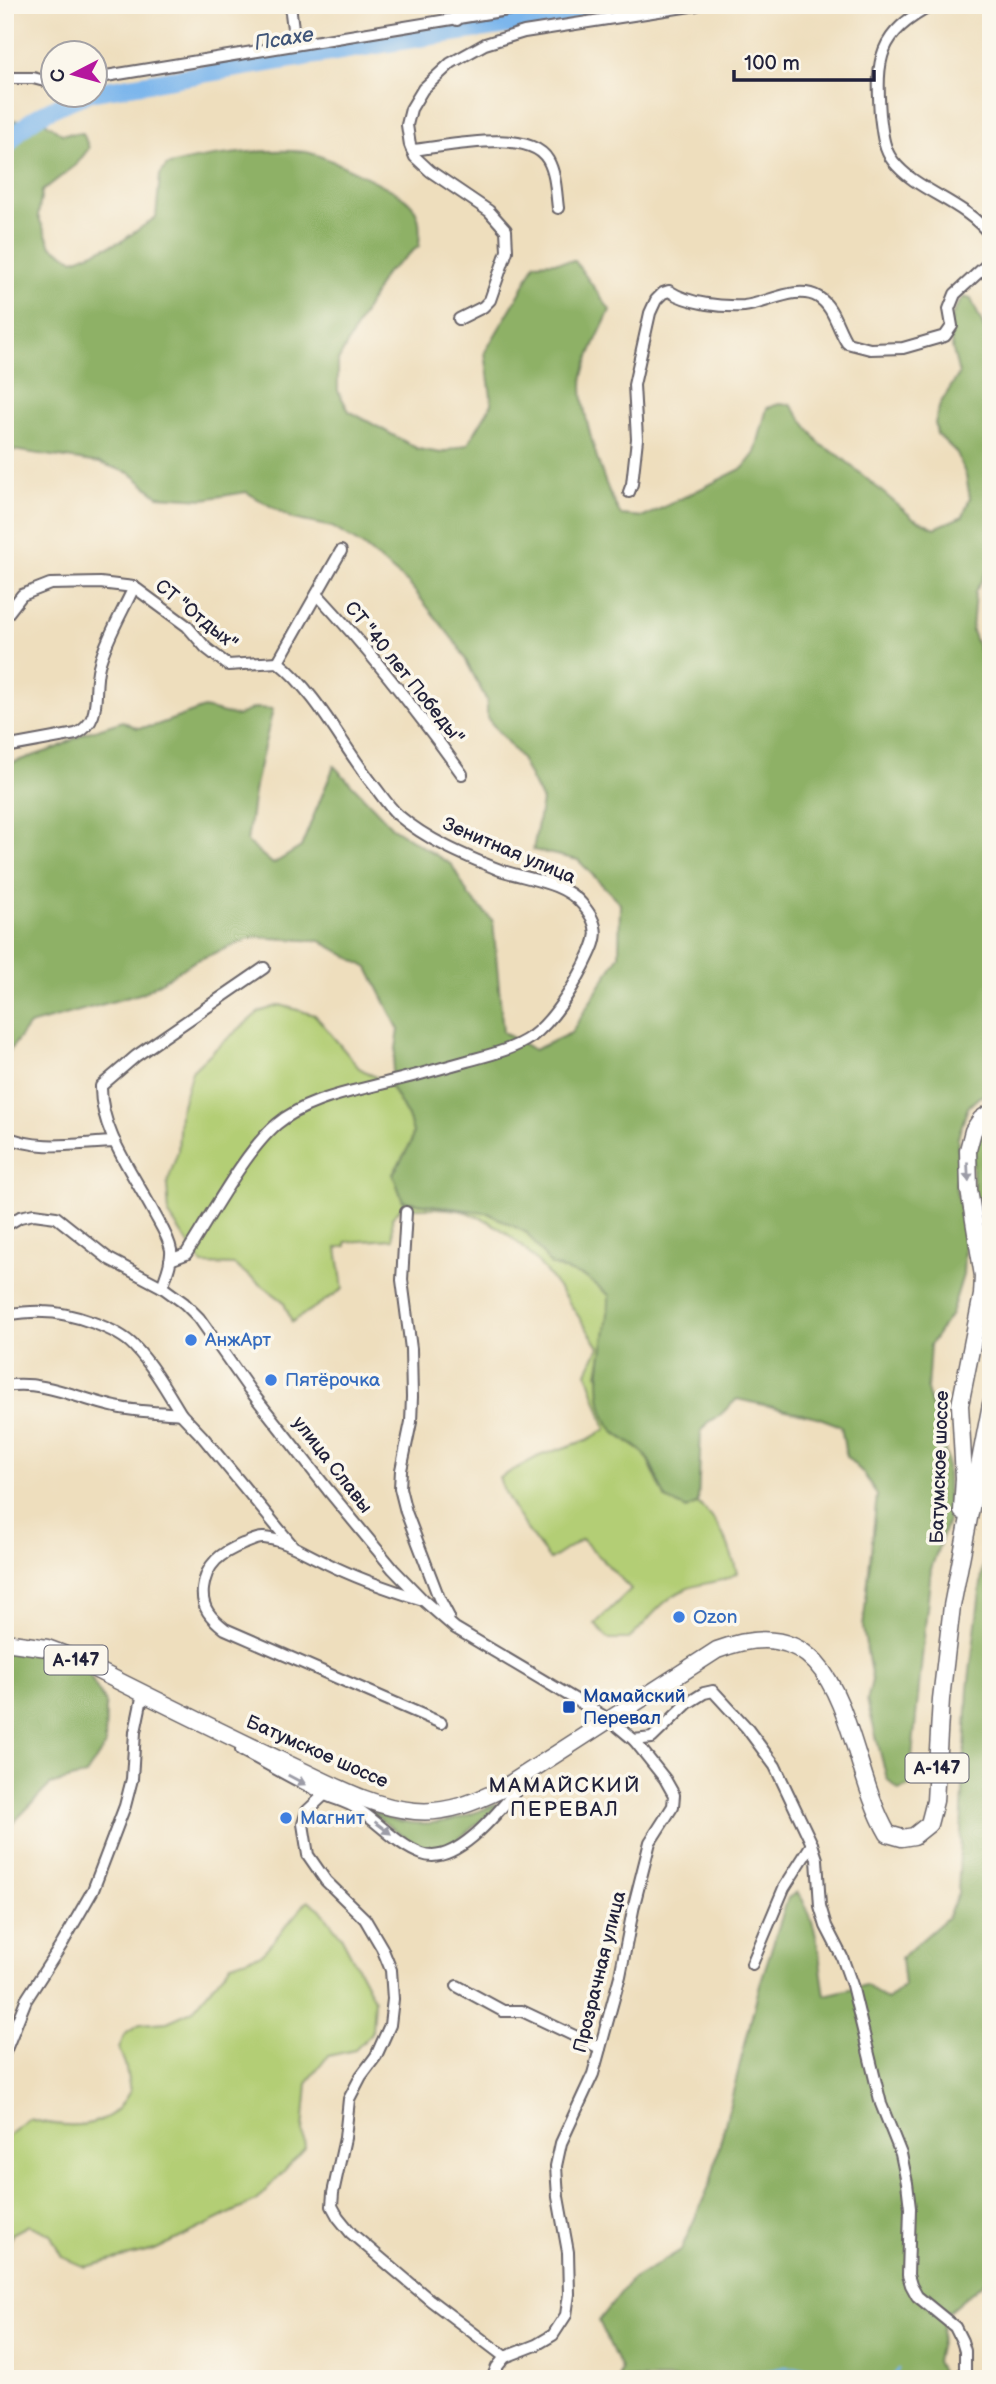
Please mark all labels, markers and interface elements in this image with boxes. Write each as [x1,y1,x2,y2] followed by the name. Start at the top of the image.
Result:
[253,22,316,56] water label: Псахе
[38,38,108,108] north arrow
[734,38,874,82] scale bar
[744,51,800,76] text: 100 m
[46,68,71,83] text: С
[150,575,242,655] street label: СТ "Отдых"
[339,597,469,749] street label: СТ "40 лет Победы"
[439,813,579,889] street label: Зенитная улица
[963,1161,974,1183] one-way arrow
[204,1329,271,1352] place label: АнжАрт
[183,1332,199,1348] marker: АнжАрт
[285,1369,380,1392] place label: Пятёрочка
[263,1372,279,1388] marker: Пятёрочка
[926,1390,954,1544] street label: Батумское шоссе
[287,1412,377,1518] street label: улица Славы
[693,1606,738,1629] place label: Ozon
[671,1609,687,1625] marker: Ozon
[44,1646,108,1674] road number: А-147
[583,1685,686,1730] place label: Мамайский Перевал
[561,1699,577,1715] marker: Мамайский Перевал
[242,1710,392,1794] street label: Батумское шоссе
[906,1754,968,1783] road number: А-147
[489,1773,641,1822] district label: МАМАЙСКИЙ ПЕРЕВАЛ
[287,1775,307,1786] one-way arrow
[300,1807,365,1830] place label: Магнит
[278,1810,294,1826] marker: Магнит
[374,1821,392,1835] one-way arrow
[569,1889,631,2055] street label: Прозрачная улица

